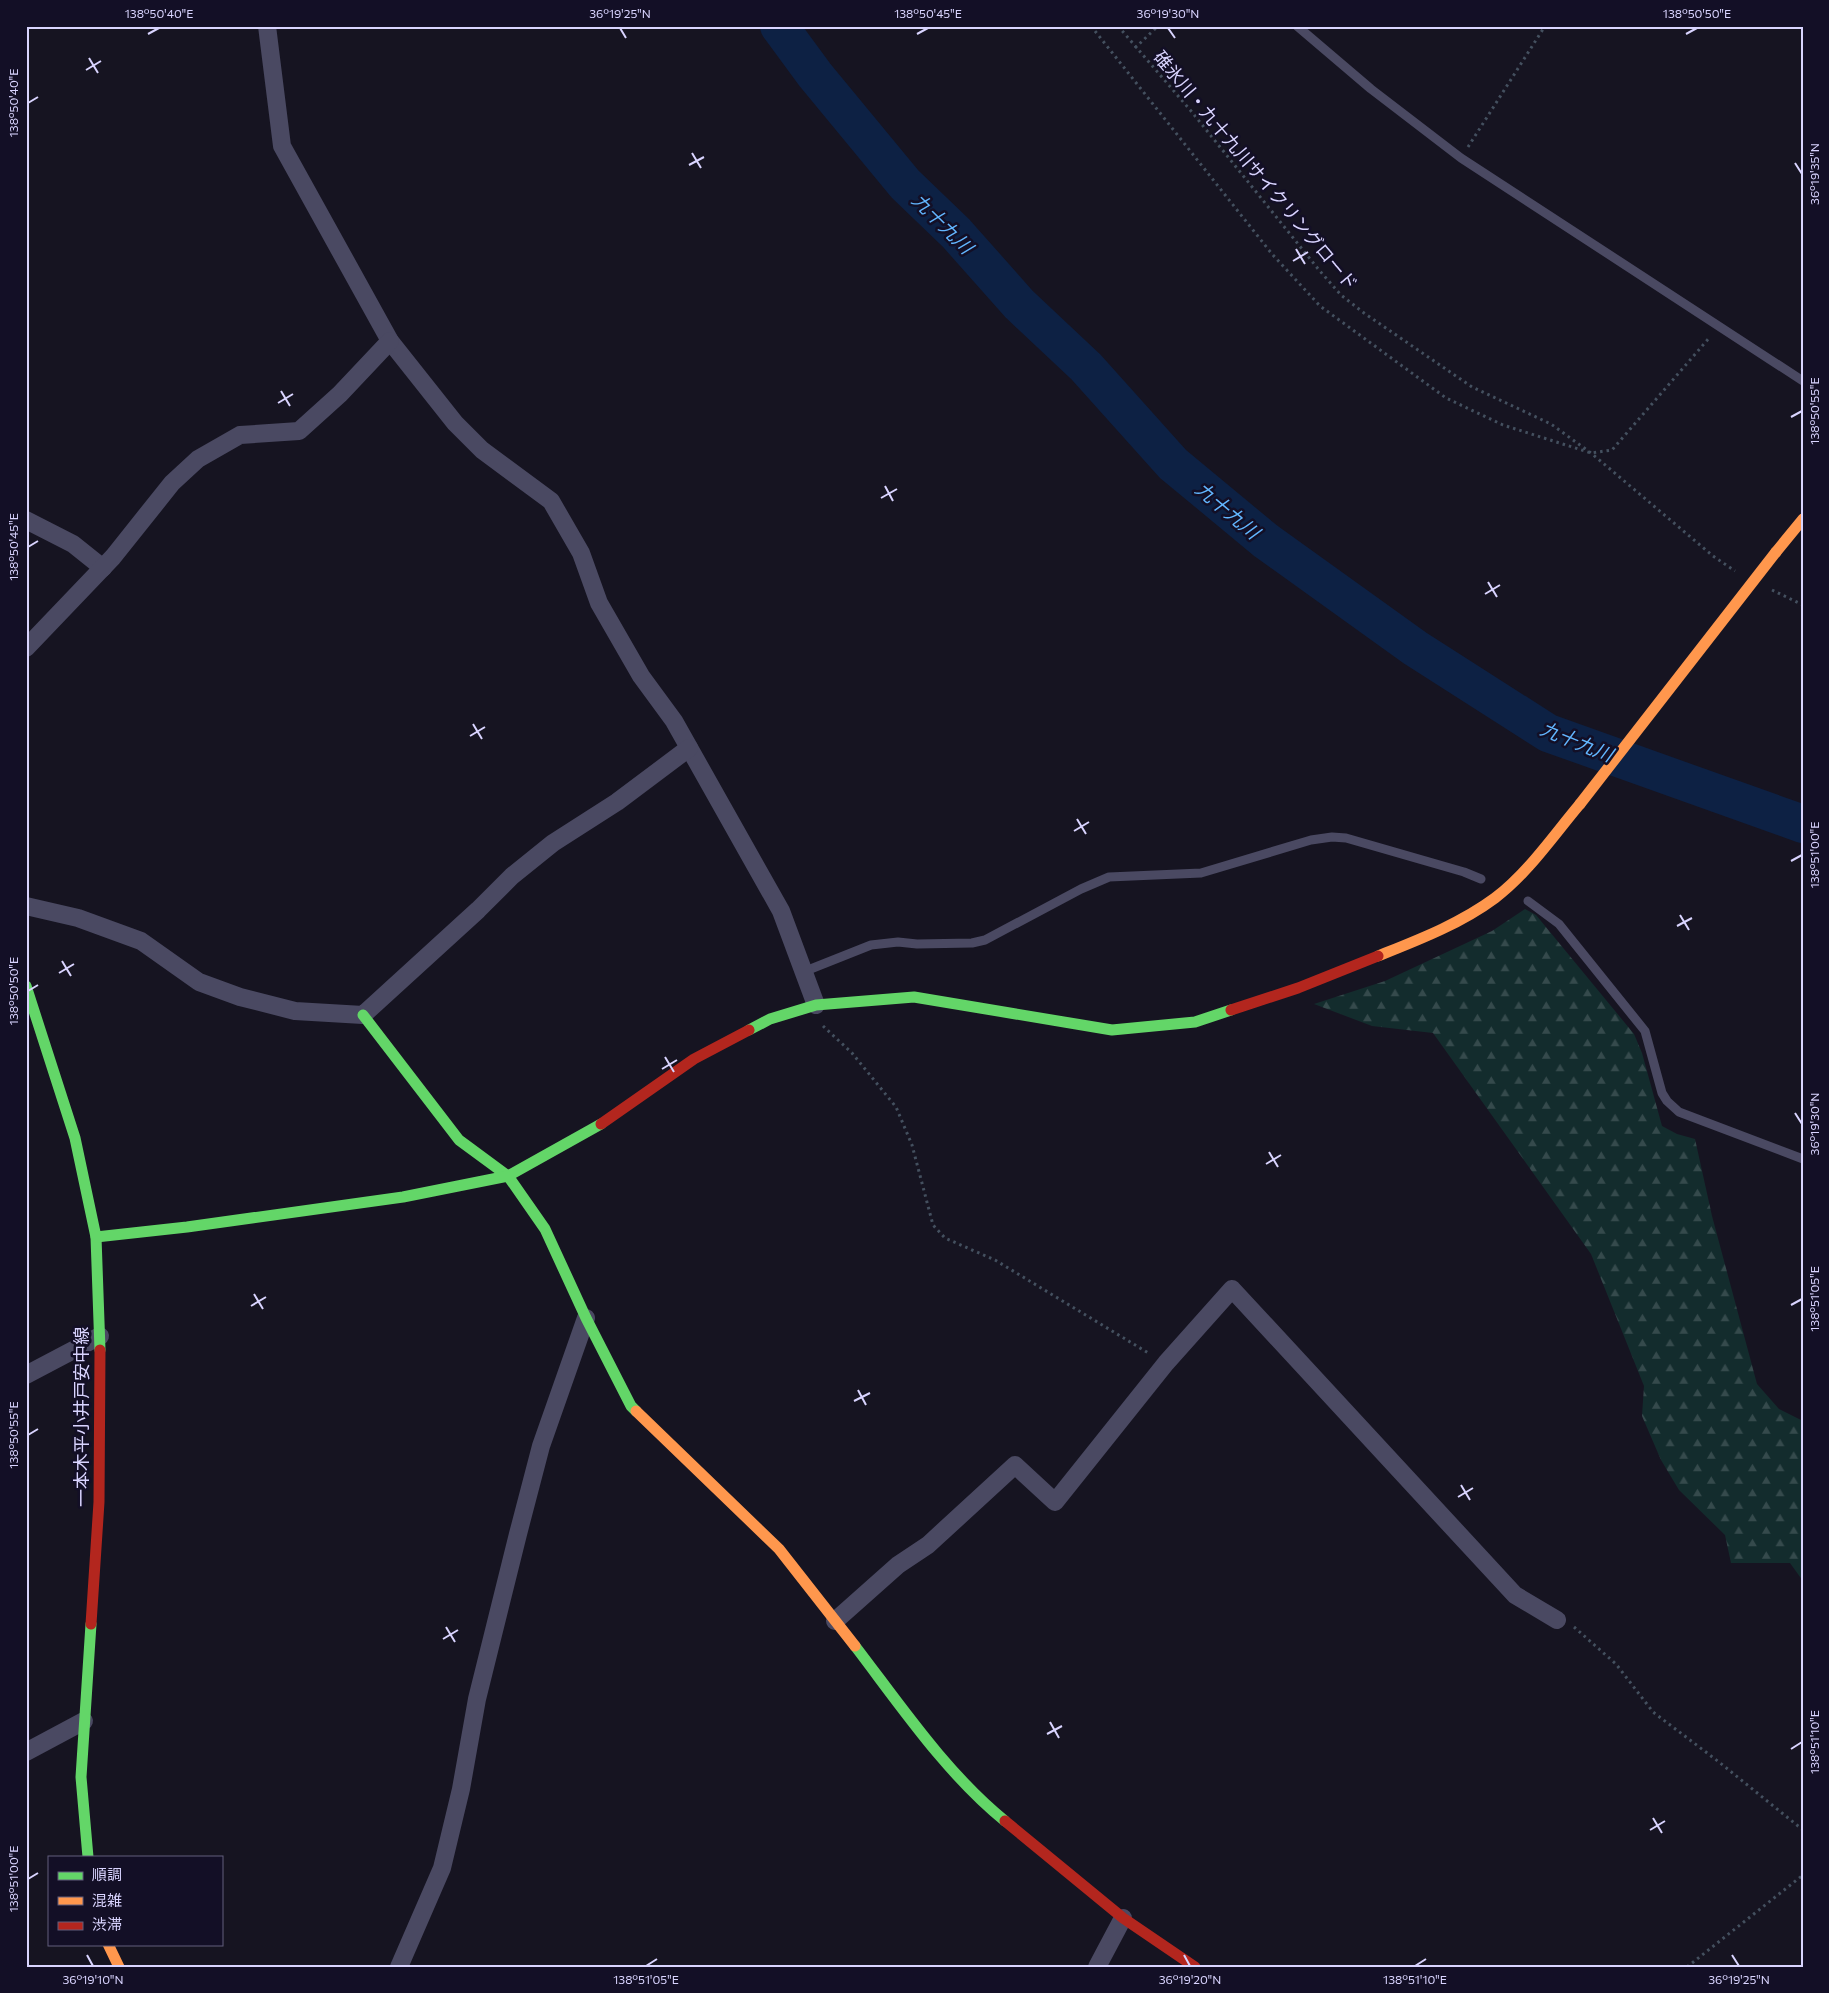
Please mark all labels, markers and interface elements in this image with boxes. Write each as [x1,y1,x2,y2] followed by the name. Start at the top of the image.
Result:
[125,6,193,20] text: 138°50'40"E
[589,6,651,20] text: 36°19'25"N
[894,6,962,20] text: 138°50'45"E
[1137,6,1199,20] text: 36°19'30"N
[1663,6,1731,20] text: 138°50'50"E
[1149,46,1363,294] street label: 碓氷川・九十九川サイクリングロード
[6,69,20,137] text: 138°50'40"E
[1807,143,1821,205] text: 36°19'35"N
[908,188,979,259] water label: 九十九川
[1807,377,1821,445] text: 138°50'55"E
[1191,477,1266,545] water label: 九十九川
[6,513,20,581] text: 138°50'45"E
[1537,716,1618,767] water label: 九十九川
[1807,822,1821,888] text: 138°51'00"E
[6,957,20,1025] text: 138°50'50"E
[1807,1093,1821,1155] text: 36°19'30"N
[1807,1266,1821,1332] text: 138°51'05"E
[70,1327,92,1507] street label: 一本木平小井戸安中線
[6,1401,20,1469] text: 138°50'55"E
[1807,1710,1821,1774] text: 138°51'10"E
[6,1846,20,1912] text: 138°51'00"E
[48,1856,222,1946] legend
[92,1865,122,1883] text: 順調
[92,1891,122,1909] text: 混雑
[92,1915,122,1933] text: 渋滞
[62,1972,124,1986] text: 36°19'10"N
[613,1972,679,1986] text: 138°51'05"E
[1159,1972,1221,1986] text: 36°19'20"N
[1383,1972,1447,1986] text: 138°51'10"E
[1708,1972,1770,1986] text: 36°19'25"N

